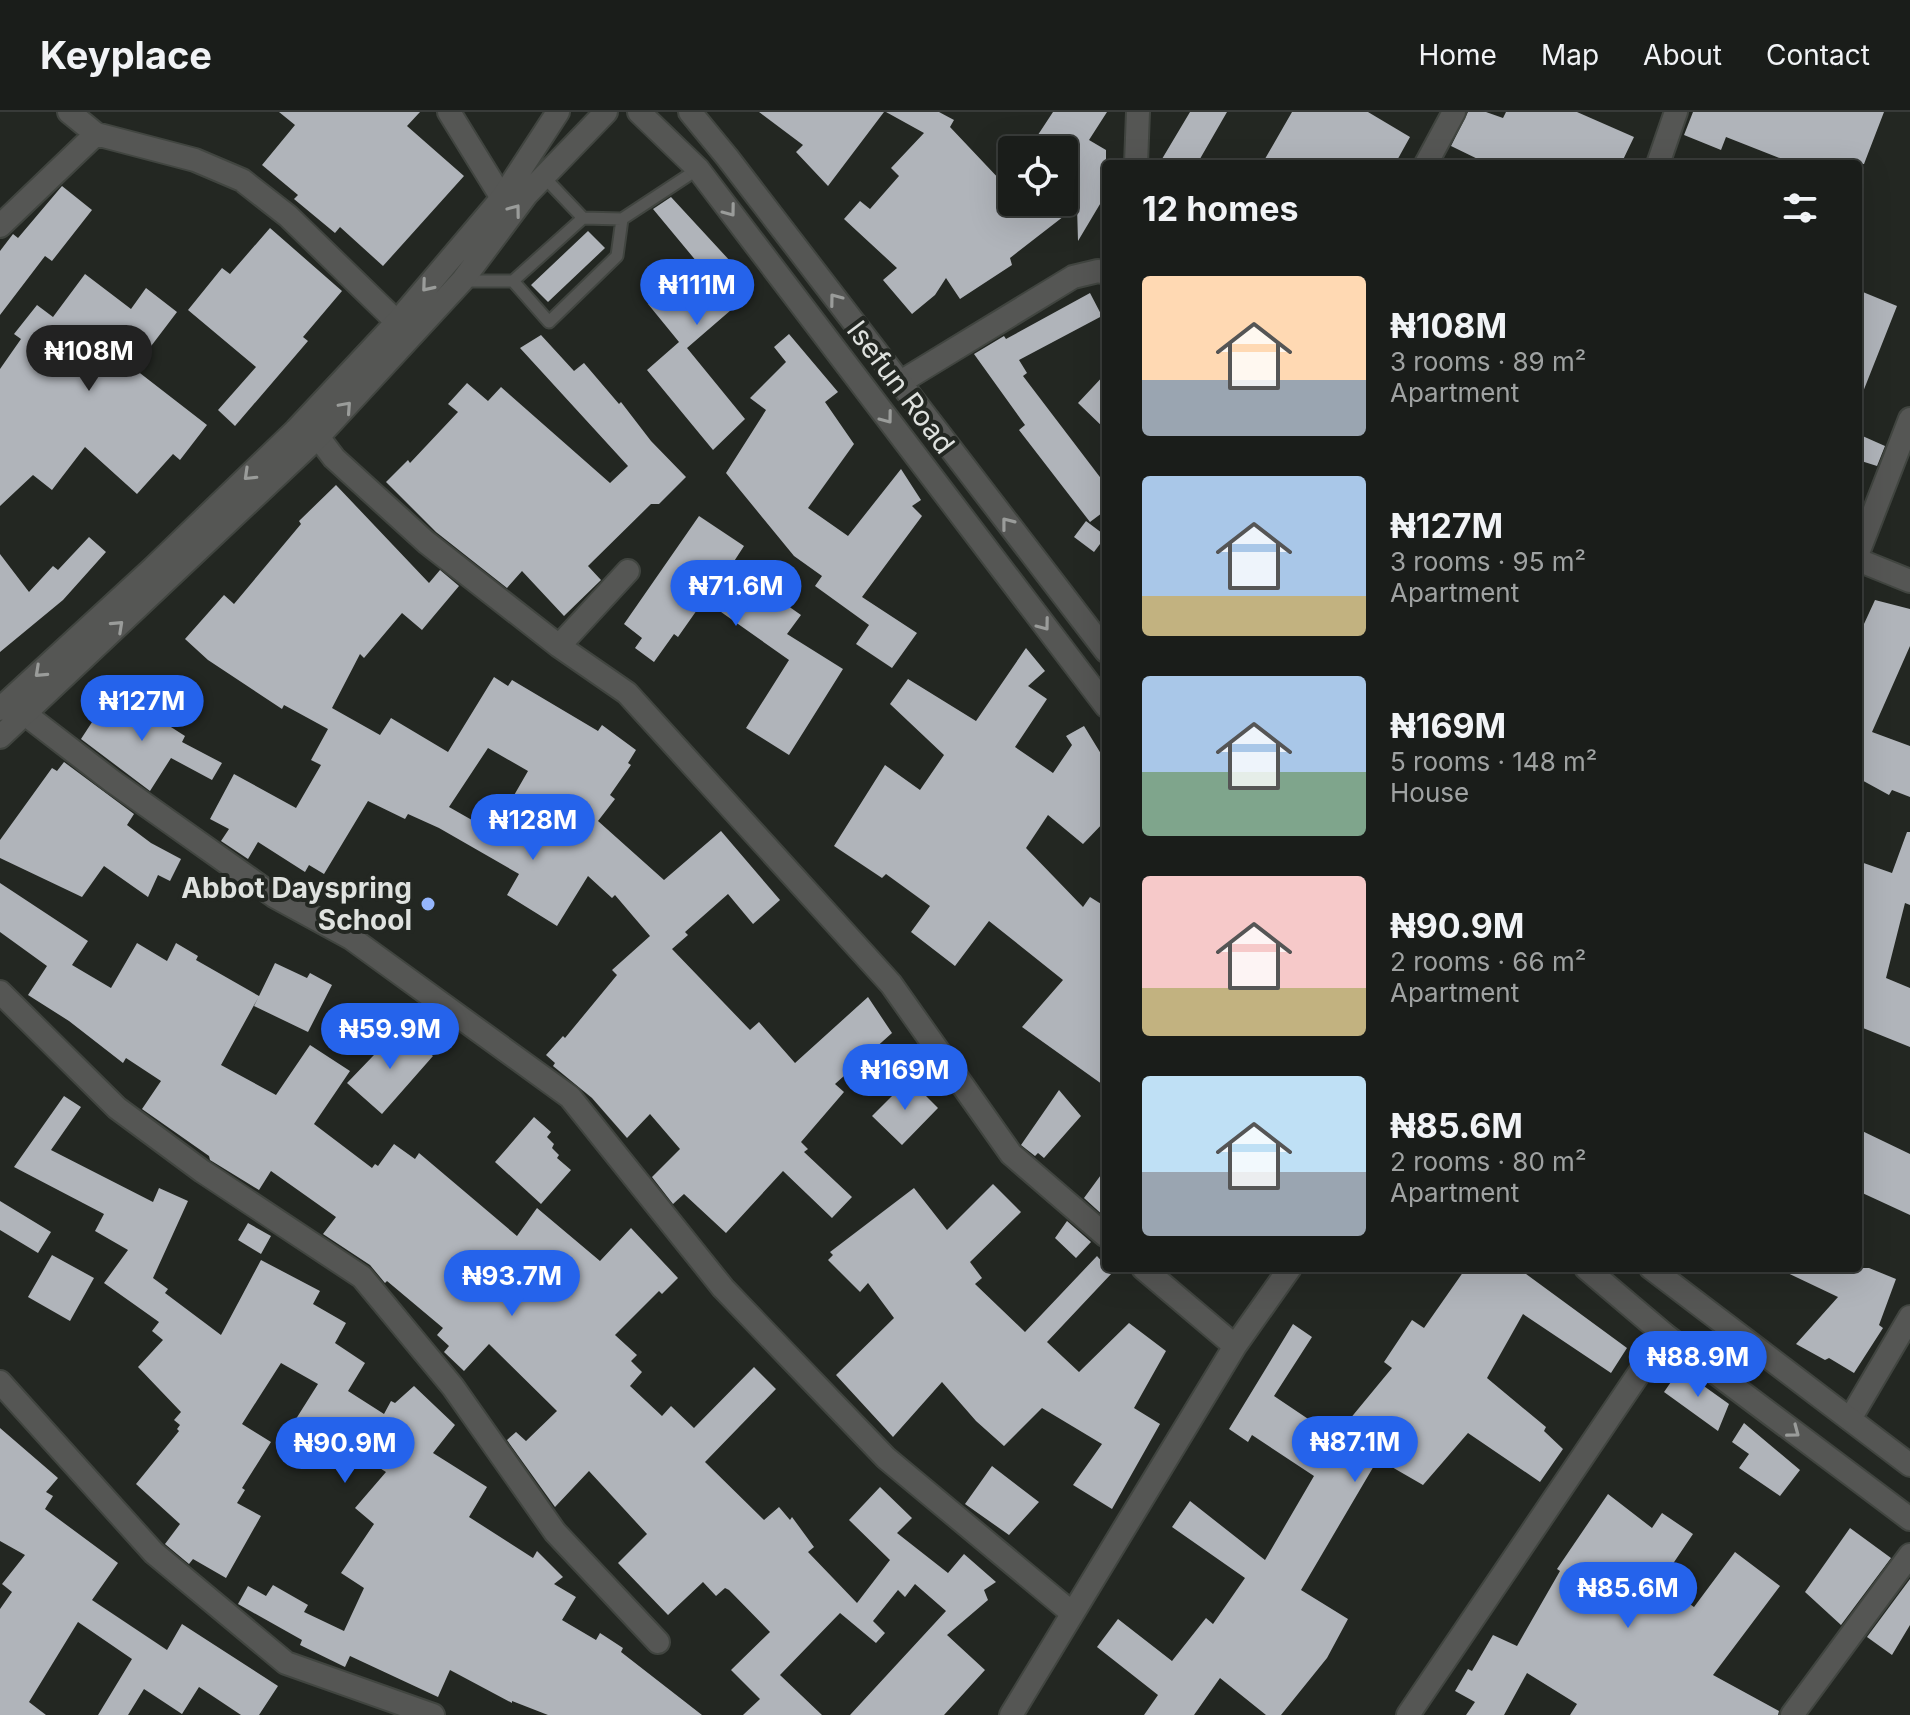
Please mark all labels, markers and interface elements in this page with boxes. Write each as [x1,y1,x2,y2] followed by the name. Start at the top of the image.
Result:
[40,32,212,78] text: Keyplace
[1418,38,1497,72] text: Home
[1541,38,1599,72] text: Map
[1643,38,1722,72] text: About
[1766,38,1870,72] text: Contact
[998,136,1078,216] map controls
[998,136,1078,216] button: locate
[1778,186,1822,230] icon: filters
[1142,188,1298,229] text: 12 homes
[720,202,734,217] one-way arrow
[505,204,520,219] one-way arrow
[641,259,753,327] pin: ₦111M
[658,269,736,300] text: ₦111M
[423,276,437,291] one-way arrow
[830,293,844,308] one-way arrow
[1390,305,1507,346] text: ₦108M
[1206,308,1302,404] icon: home
[840,314,962,460] street label: Isefun Road
[33,325,145,393] pin: ₦108M
[44,335,134,366] text: ₦108M
[1390,346,1586,377] text: 3 rooms · 89 m²
[1390,377,1519,408] text: Apartment
[336,402,351,416] one-way arrow
[877,409,891,424] one-way arrow
[244,466,258,480] one-way arrow
[1390,505,1503,546] text: ₦127M
[1206,508,1302,604] icon: home
[1002,517,1016,532] one-way arrow
[1390,546,1586,577] text: 3 rooms · 95 m²
[671,560,801,628] pin: ₦71.6M
[688,570,784,601] text: ₦71.6M
[1390,577,1519,608] text: Apartment
[1035,616,1049,631] one-way arrow
[109,621,123,635] one-way arrow
[34,663,49,677] one-way arrow
[86,675,198,743] pin: ₦127M
[99,685,185,716] text: ₦127M
[1390,705,1506,746] text: ₦169M
[1206,708,1302,804] icon: home
[1390,746,1597,777] text: 5 rooms · 148 m²
[1390,777,1469,808] text: House
[477,794,589,862] pin: ₦128M
[489,804,577,835] text: ₦128M
[181,871,412,937] place label: Abbot Dayspring School
[419,895,437,913] marker: Abbot Dayspring School
[1390,905,1524,946] text: ₦90.9M
[1206,908,1302,1004] icon: home
[1390,946,1586,977] text: 2 rooms · 66 m²
[1390,977,1519,1008] text: Apartment
[325,1003,455,1071] pin: ₦59.9M
[339,1013,441,1044] text: ₦59.9M
[849,1044,961,1112] pin: ₦169M
[861,1054,949,1085] text: ₦169M
[1390,1105,1523,1146] text: ₦85.6M
[1206,1108,1302,1204] icon: home
[1390,1146,1586,1177] text: 2 rooms · 80 m²
[1390,1177,1519,1208] text: Apartment
[447,1250,577,1318] pin: ₦93.7M
[462,1260,562,1291] text: ₦93.7M
[1633,1331,1763,1399] pin: ₦88.9M
[1647,1341,1749,1372] text: ₦88.9M
[1290,1416,1420,1484] pin: ₦87.1M
[280,1417,410,1485] pin: ₦90.9M
[1785,1423,1800,1437] one-way arrow
[1310,1426,1400,1457] text: ₦87.1M
[294,1427,396,1458] text: ₦90.9M
[1563,1562,1693,1630] pin: ₦85.6M
[1577,1572,1679,1603] text: ₦85.6M

